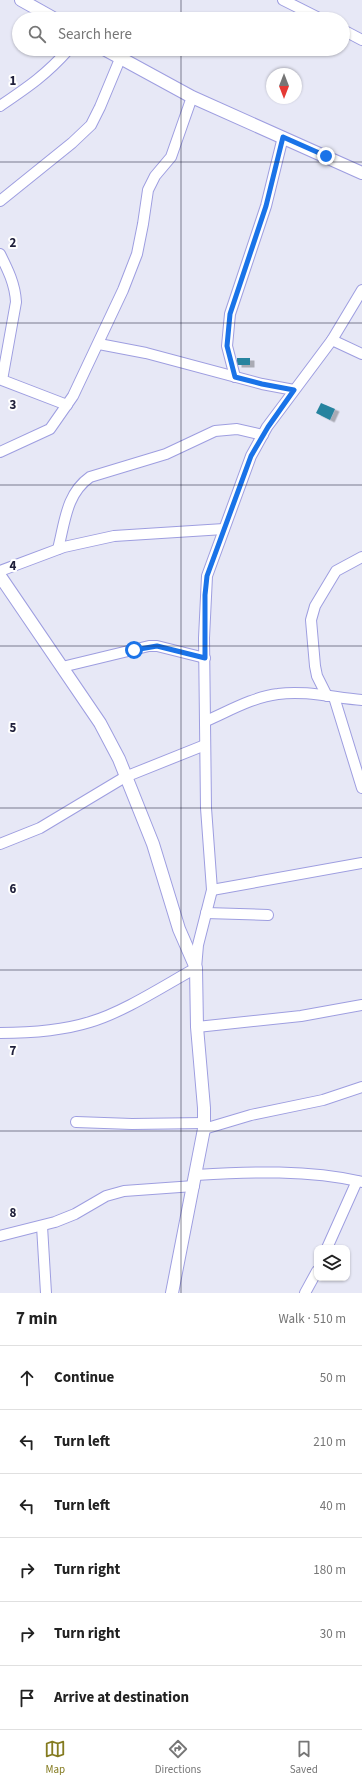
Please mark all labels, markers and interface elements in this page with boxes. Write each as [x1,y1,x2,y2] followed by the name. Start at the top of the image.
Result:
[12,12,350,56] search box
[26,23,48,45] icon: search
[58,24,132,45] text: Search here
[266,68,302,104] north arrow
[10,72,17,90] text: 1
[317,147,335,165] route end
[10,234,17,252] text: 2
[10,396,17,414] text: 3
[10,557,17,575] text: 4
[125,641,143,659] route start
[10,719,17,737] text: 5
[10,880,17,898] text: 6
[10,1042,17,1060] text: 7
[10,1204,17,1222] text: 8
[314,1245,350,1281] map controls
[314,1245,350,1281] button: layers
[16,1307,57,1331] text: 7 min
[278,1310,346,1328] text: Walk · 510 m
[16,1367,38,1389] icon: ahead
[54,1367,114,1388] text: Continue
[320,1369,346,1387] text: 50 m
[16,1431,38,1453] icon: left
[54,1431,110,1452] text: Turn left
[313,1433,346,1451] text: 210 m
[16,1495,38,1517] icon: left
[54,1495,110,1516] text: Turn left
[320,1497,346,1515] text: 40 m
[16,1559,38,1581] icon: right
[54,1559,120,1580] text: Turn right
[313,1561,346,1579] text: 180 m
[16,1623,38,1645] icon: right
[54,1623,120,1644] text: Turn right
[320,1625,346,1643] text: 30 m
[16,1687,38,1709] icon: arrive
[54,1687,189,1708] text: Arrive at destination
[44,1738,66,1777] tab: Map
[155,1738,201,1777] tab: Directions
[290,1738,318,1777] tab: Saved

